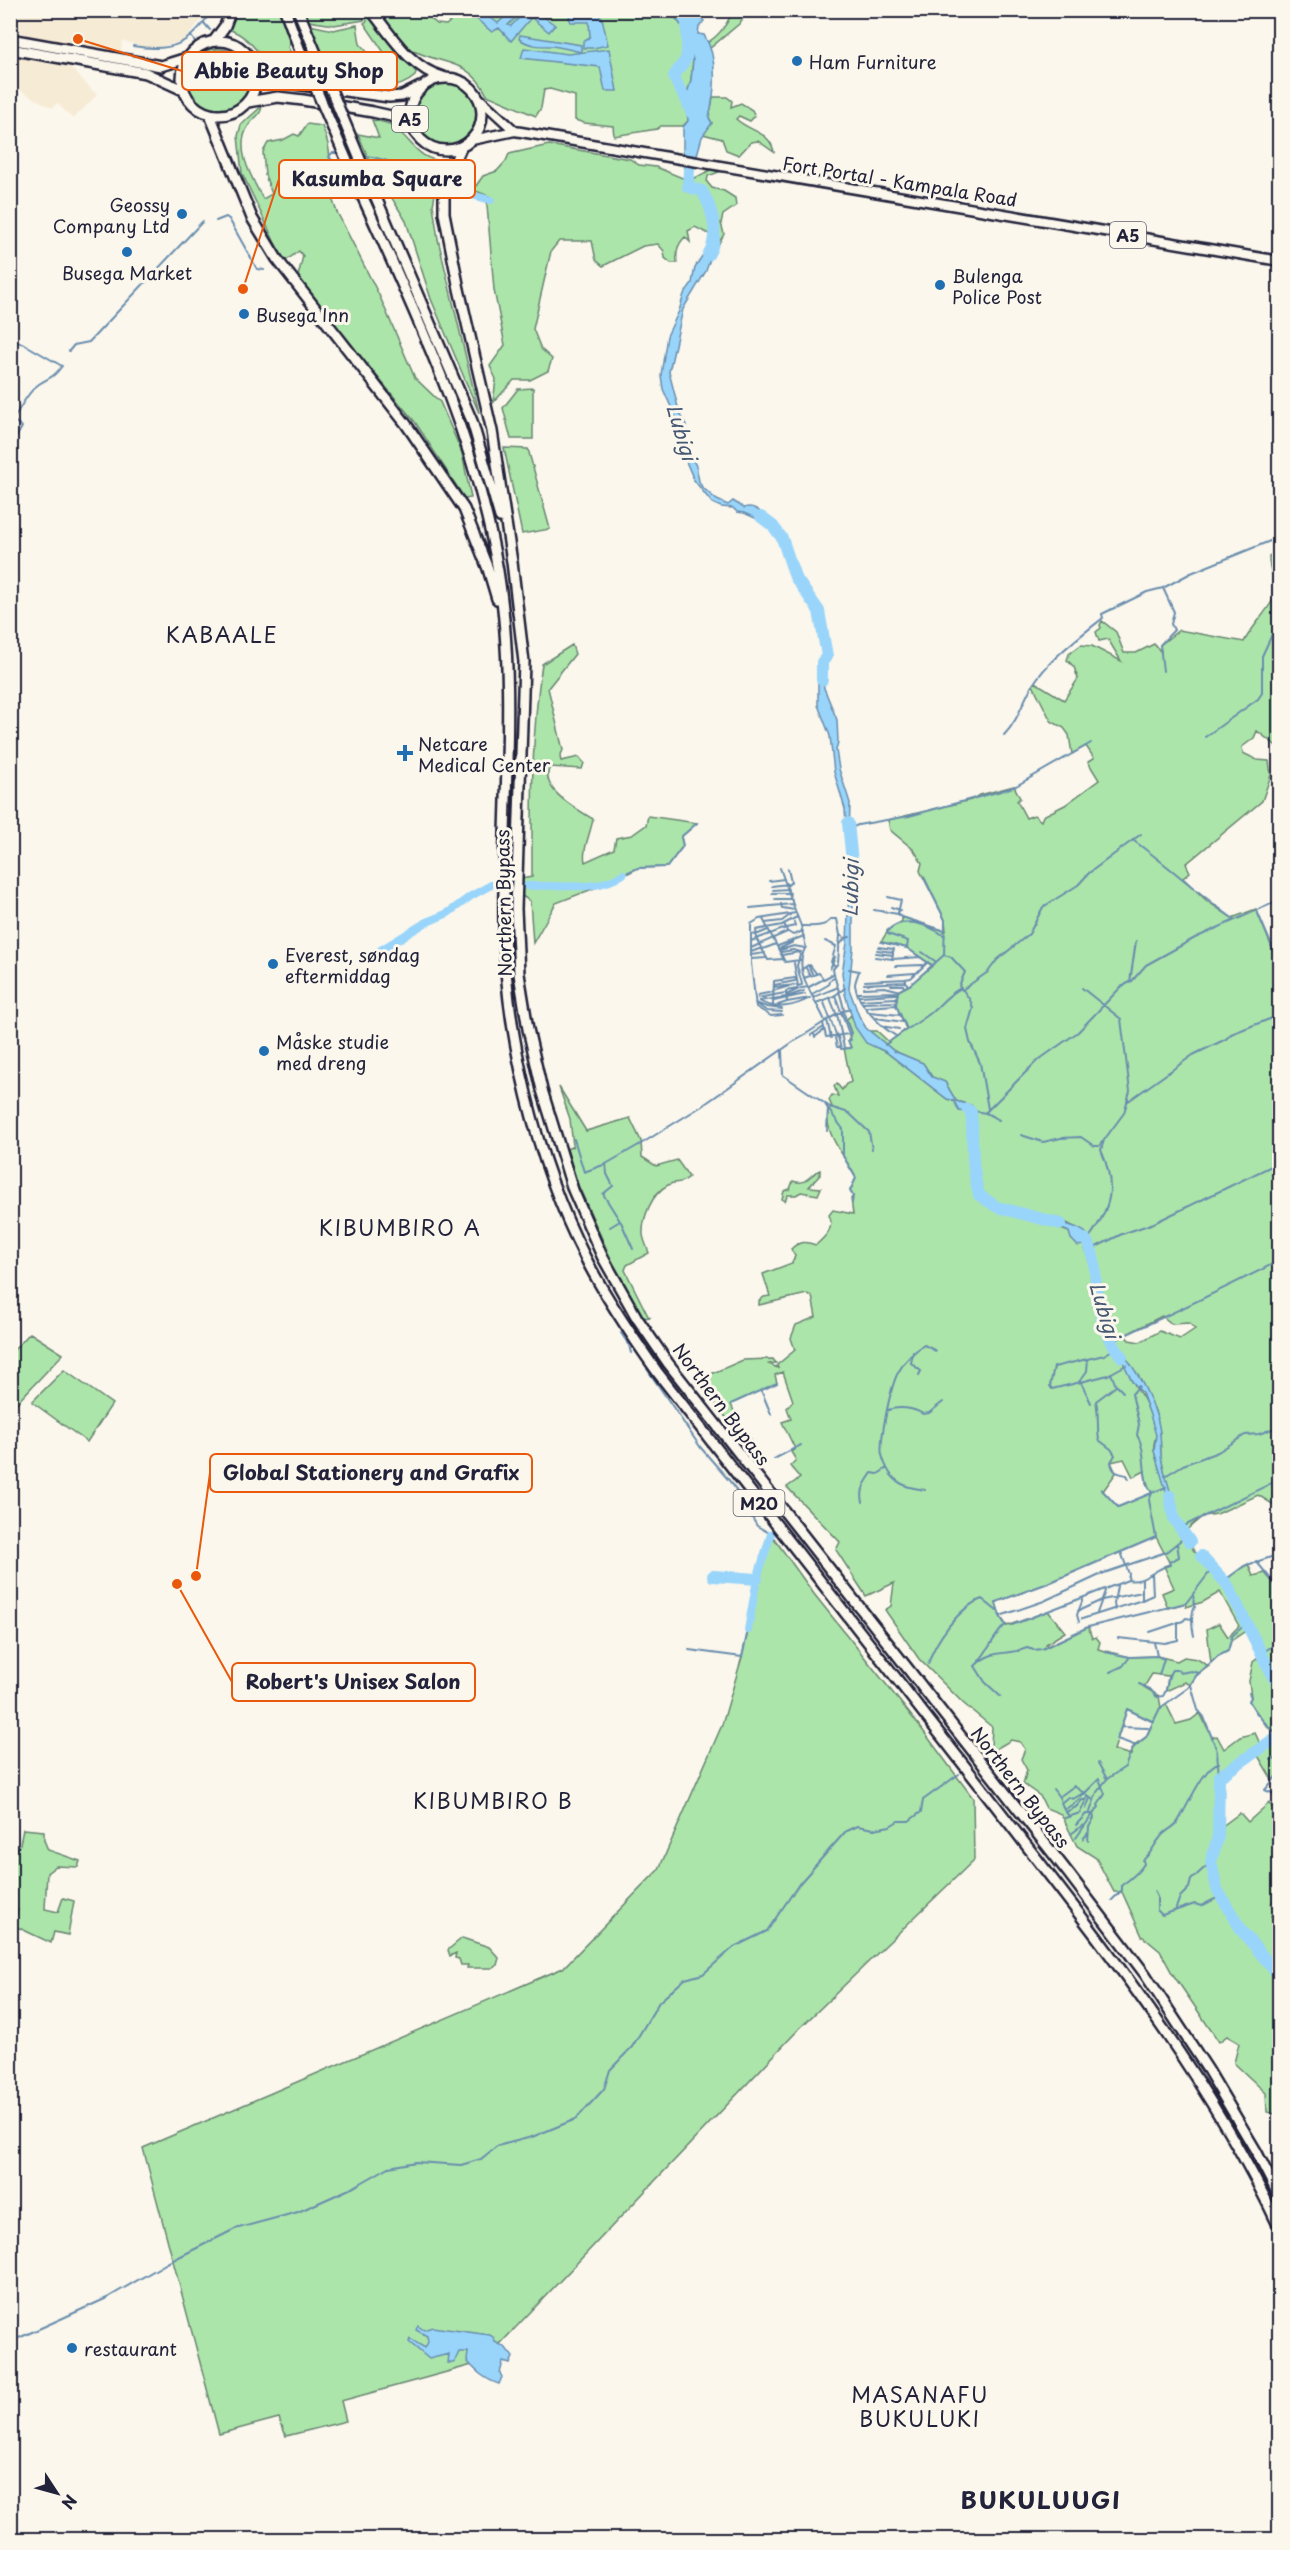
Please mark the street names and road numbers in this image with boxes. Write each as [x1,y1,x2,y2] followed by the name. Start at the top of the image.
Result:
[392,106,428,132] road number: A5
[781,149,1019,213] street label: Fort Portal - Kampala Road
[1110,222,1146,248] road number: A5
[488,829,518,977] street label: Northern Bypass
[667,1337,777,1471] street label: Northern Bypass
[734,1490,784,1516] road number: M20
[965,1721,1077,1853] street label: Northern Bypass

